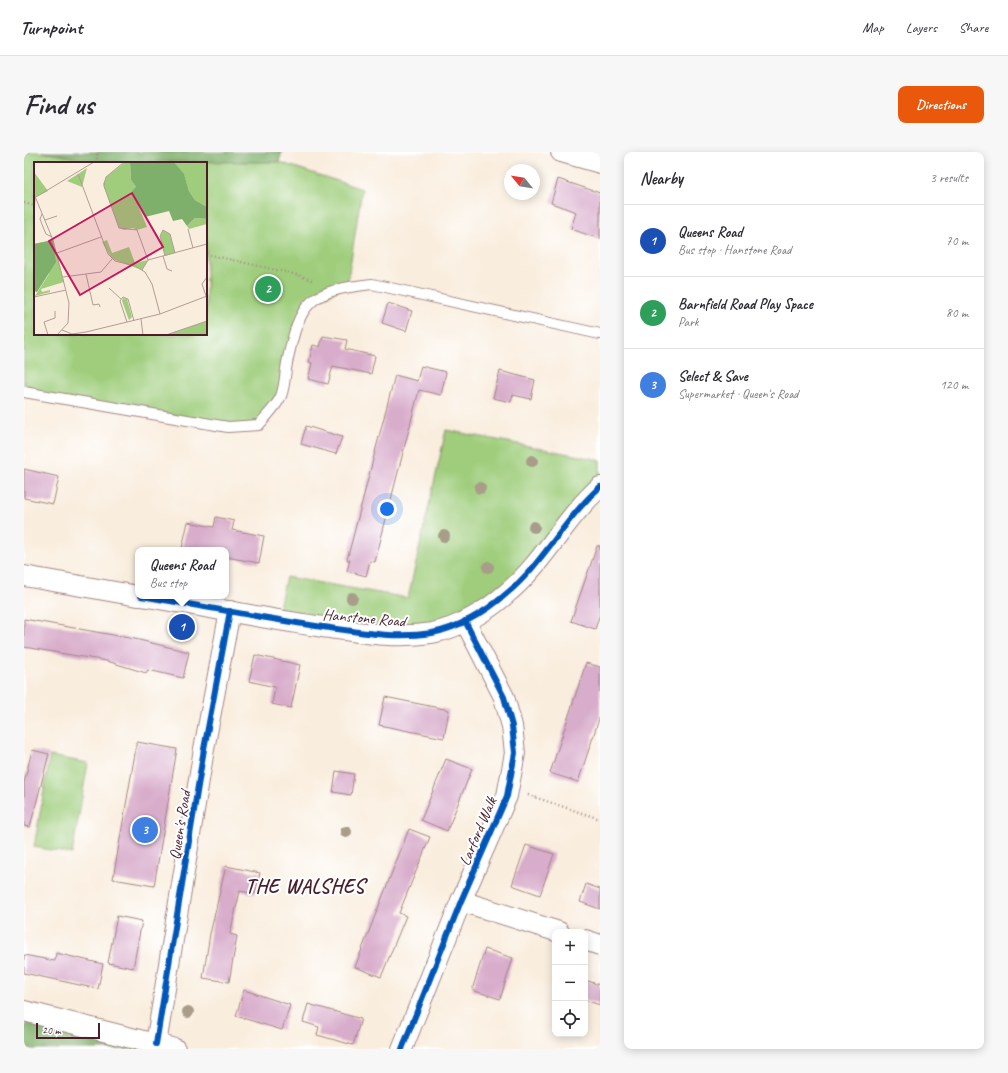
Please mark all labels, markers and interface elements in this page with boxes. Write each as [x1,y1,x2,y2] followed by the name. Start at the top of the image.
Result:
[20,16,82,40] text: Turnpoint
[862,19,884,36] text: Map
[906,19,937,36] text: Layers
[959,19,988,36] text: Share
[898,86,984,123] button: Directions
[24,87,94,122] text: Find us
[34,162,207,335] inset map
[504,164,540,200] north arrow
[640,168,683,189] text: Nearby
[930,170,968,186] text: 3 results
[678,223,742,242] text: Queens Road
[650,233,656,249] text: 1
[946,233,968,249] text: 70 m
[678,242,791,258] text: Bus stop · Hanstone Road
[255,274,281,304] pin: 2
[678,295,813,314] text: Barnfield Road Play Space
[650,305,656,321] text: 2
[946,305,968,321] text: 80 m
[678,314,699,330] text: Park
[678,367,748,386] text: Select & Save
[650,377,656,393] text: 3
[940,377,968,393] text: 120 m
[678,386,798,402] text: Supermarket · Queen's Road
[377,499,397,519] your location
[135,547,229,599] popup
[150,556,214,575] text: Queens Road
[150,575,187,591] text: Bus stop
[322,604,409,632] street label: Hanstone Road
[169,612,195,642] pin: 1
[165,787,196,861] street label: Queen's Road
[455,793,502,869] street label: Larford Walk
[132,815,158,845] pin: 3
[245,874,369,899] district label: THE WALSHES
[552,929,588,1037] map controls
[552,929,588,965] button: +
[552,965,588,1001] button: −
[552,1001,588,1037] button: locate
[36,1021,100,1040] scale bar
[42,1023,61,1037] text: 20 m

